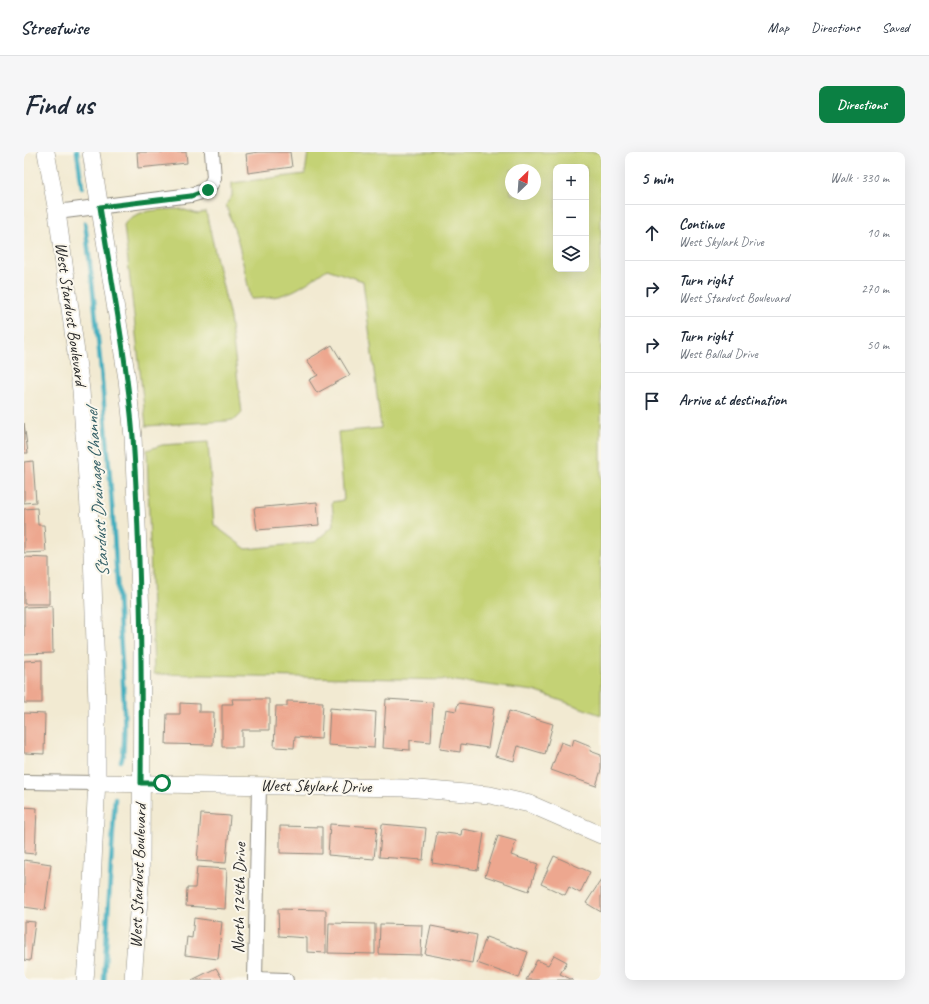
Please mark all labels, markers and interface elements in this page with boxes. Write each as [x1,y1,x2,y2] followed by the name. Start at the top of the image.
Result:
[20,16,88,40] text: Streetwise
[768,19,789,36] text: Map
[811,19,860,36] text: Directions
[882,19,909,36] text: Saved
[819,86,905,123] button: Directions
[24,87,94,122] text: Find us
[505,164,541,200] north arrow
[553,164,589,272] map controls
[553,164,589,200] button: +
[641,168,673,189] text: 5 min
[830,170,889,186] text: Walk · 330 m
[199,181,217,199] route end
[553,200,589,236] button: −
[679,215,724,234] text: Continue
[641,222,663,244] icon: ahead
[867,225,889,241] text: 10 m
[679,234,764,250] text: West Skylark Drive
[553,236,589,272] button: layers
[51,241,92,390] street label: West Stardust Boulevard
[679,271,732,290] text: Turn right
[641,278,663,300] icon: right
[861,281,889,297] text: 270 m
[679,290,789,306] text: West Stardust Boulevard
[679,327,732,346] text: Turn right
[641,334,663,356] icon: right
[867,337,889,353] text: 50 m
[679,346,758,362] text: West Ballad Drive
[641,390,663,412] icon: arrive
[679,391,786,410] text: Arrive at destination
[80,402,114,578] water label: Stardust Drainage Channel
[153,774,171,792] route start
[260,775,373,797] street label: West Skylark Drive
[125,800,151,948] street label: West Stardust Boulevard
[228,841,250,953] street label: North 124th Drive

